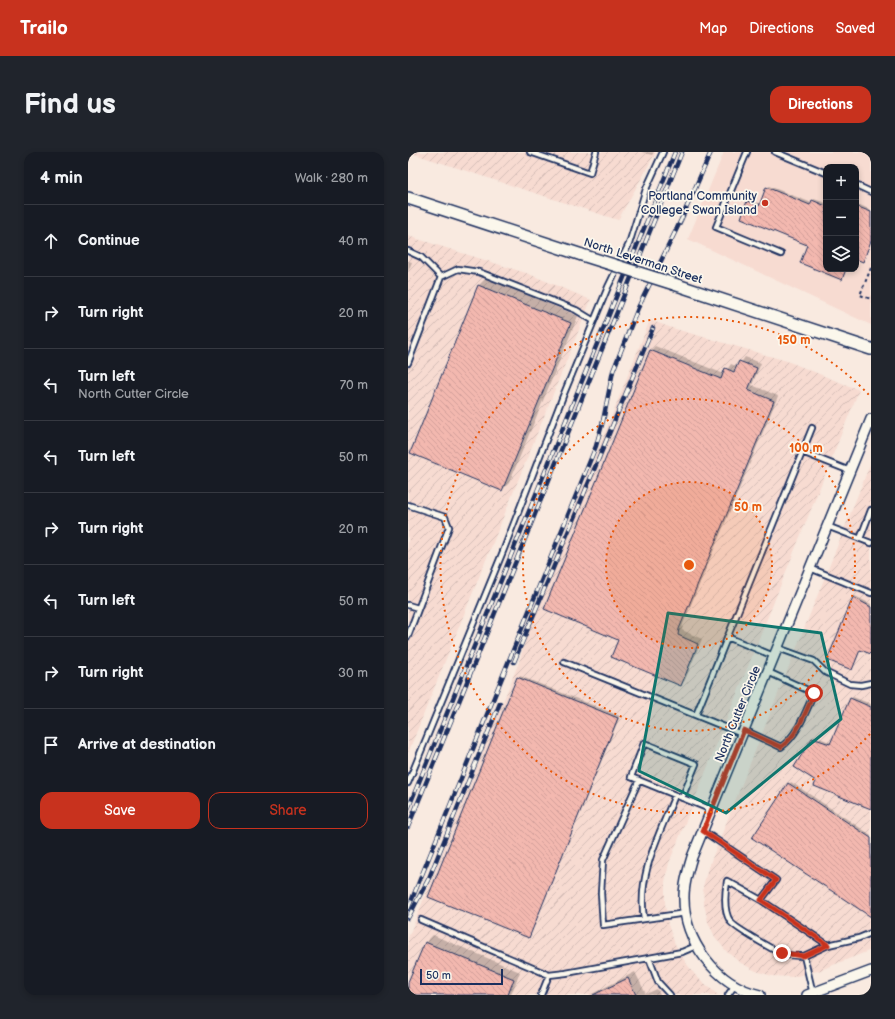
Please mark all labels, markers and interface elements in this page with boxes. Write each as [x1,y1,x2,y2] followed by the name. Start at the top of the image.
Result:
[20,17,68,40] text: Trailo
[699,20,727,37] text: Map
[749,20,814,37] text: Directions
[836,20,875,37] text: Saved
[770,86,871,123] button: Directions
[24,88,116,121] text: Find us
[823,164,859,272] map controls
[823,164,859,200] button: +
[40,168,83,188] text: 4 min
[295,170,368,186] text: Walk · 280 m
[641,189,758,218] place label: Portland Community College - Swan Island
[760,198,770,208] marker: Portland Community College - Swan Island
[823,200,859,236] button: −
[40,230,62,252] icon: ahead
[78,231,140,250] text: Continue
[338,233,368,249] text: 40 m
[582,235,705,287] street label: North Leverman Street
[823,236,859,272] button: layers
[40,302,62,324] icon: right
[78,303,143,322] text: Turn right
[338,305,368,321] text: 20 m
[778,333,810,348] text: 150 m
[78,367,135,386] text: Turn left
[40,374,62,396] icon: left
[340,377,368,393] text: 70 m
[78,386,189,402] text: North Cutter Circle
[789,441,823,456] text: 100 m
[40,446,62,468] icon: left
[78,447,135,466] text: Turn left
[339,449,368,465] text: 50 m
[734,500,762,515] text: 50 m
[40,518,62,540] icon: right
[78,519,143,538] text: Turn right
[338,521,368,537] text: 20 m
[682,558,696,572] centre of rings
[40,590,62,612] icon: left
[78,591,135,610] text: Turn left
[339,593,368,609] text: 50 m
[40,662,62,684] icon: right
[78,663,143,682] text: Turn right
[712,664,764,764] street label: North Cutter Circle
[338,665,368,681] text: 30 m
[805,684,823,702] route start
[40,734,62,756] icon: arrive
[78,735,216,754] text: Arrive at destination
[40,792,200,829] button: Save
[208,792,368,829] button: Share
[773,944,791,962] route end
[420,967,503,986] scale bar
[426,969,451,982] text: 50 m

